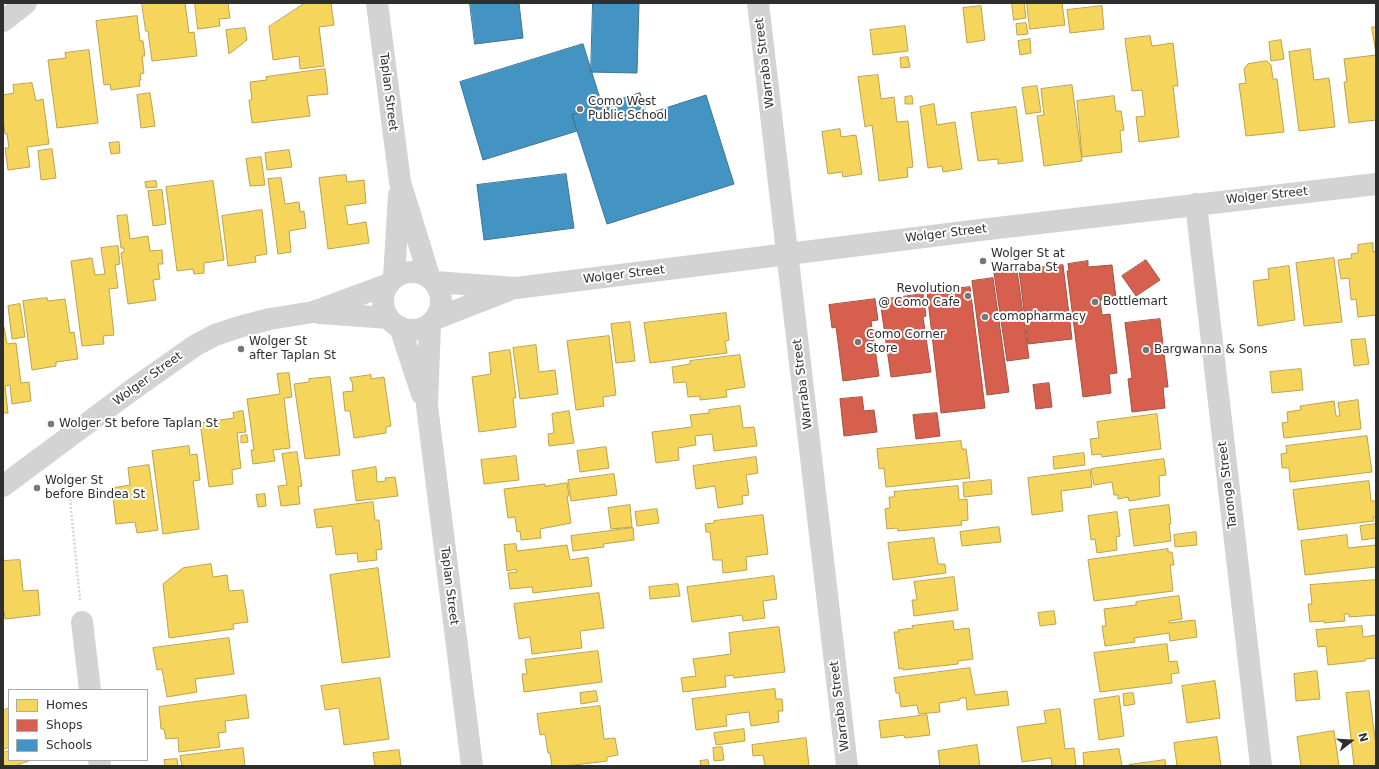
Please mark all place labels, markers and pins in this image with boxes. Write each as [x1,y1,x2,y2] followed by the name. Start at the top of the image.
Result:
[588,95,667,123] place label: Como West Public School
[575,104,585,114] marker: Como West Public School
[991,247,1065,275] place label: Wolger St at Warraba St
[978,256,988,266] marker: Wolger St at Warraba St
[878,282,960,310] place label: Revolution @ Como Cafe
[963,291,973,301] marker: Revolution @ Como Cafe
[1103,295,1167,309] place label: Bottlemart
[1090,297,1100,307] marker: Bottlemart
[993,310,1086,324] place label: comopharmacy
[980,312,990,322] marker: comopharmacy
[866,328,945,356] place label: Como Corner Store
[249,335,336,363] place label: Wolger St after Taplan St
[853,337,863,347] marker: Como Corner Store
[1154,343,1267,357] place label: Bargwanna & Sons
[236,344,246,354] marker: Wolger St after Taplan St
[1141,345,1151,355] marker: Bargwanna & Sons
[59,417,218,431] place label: Wolger St before Taplan St
[46,419,56,429] marker: Wolger St before Taplan St
[45,474,145,502] place label: Wolger St before Bindea St
[32,483,42,493] marker: Wolger St before Bindea St

